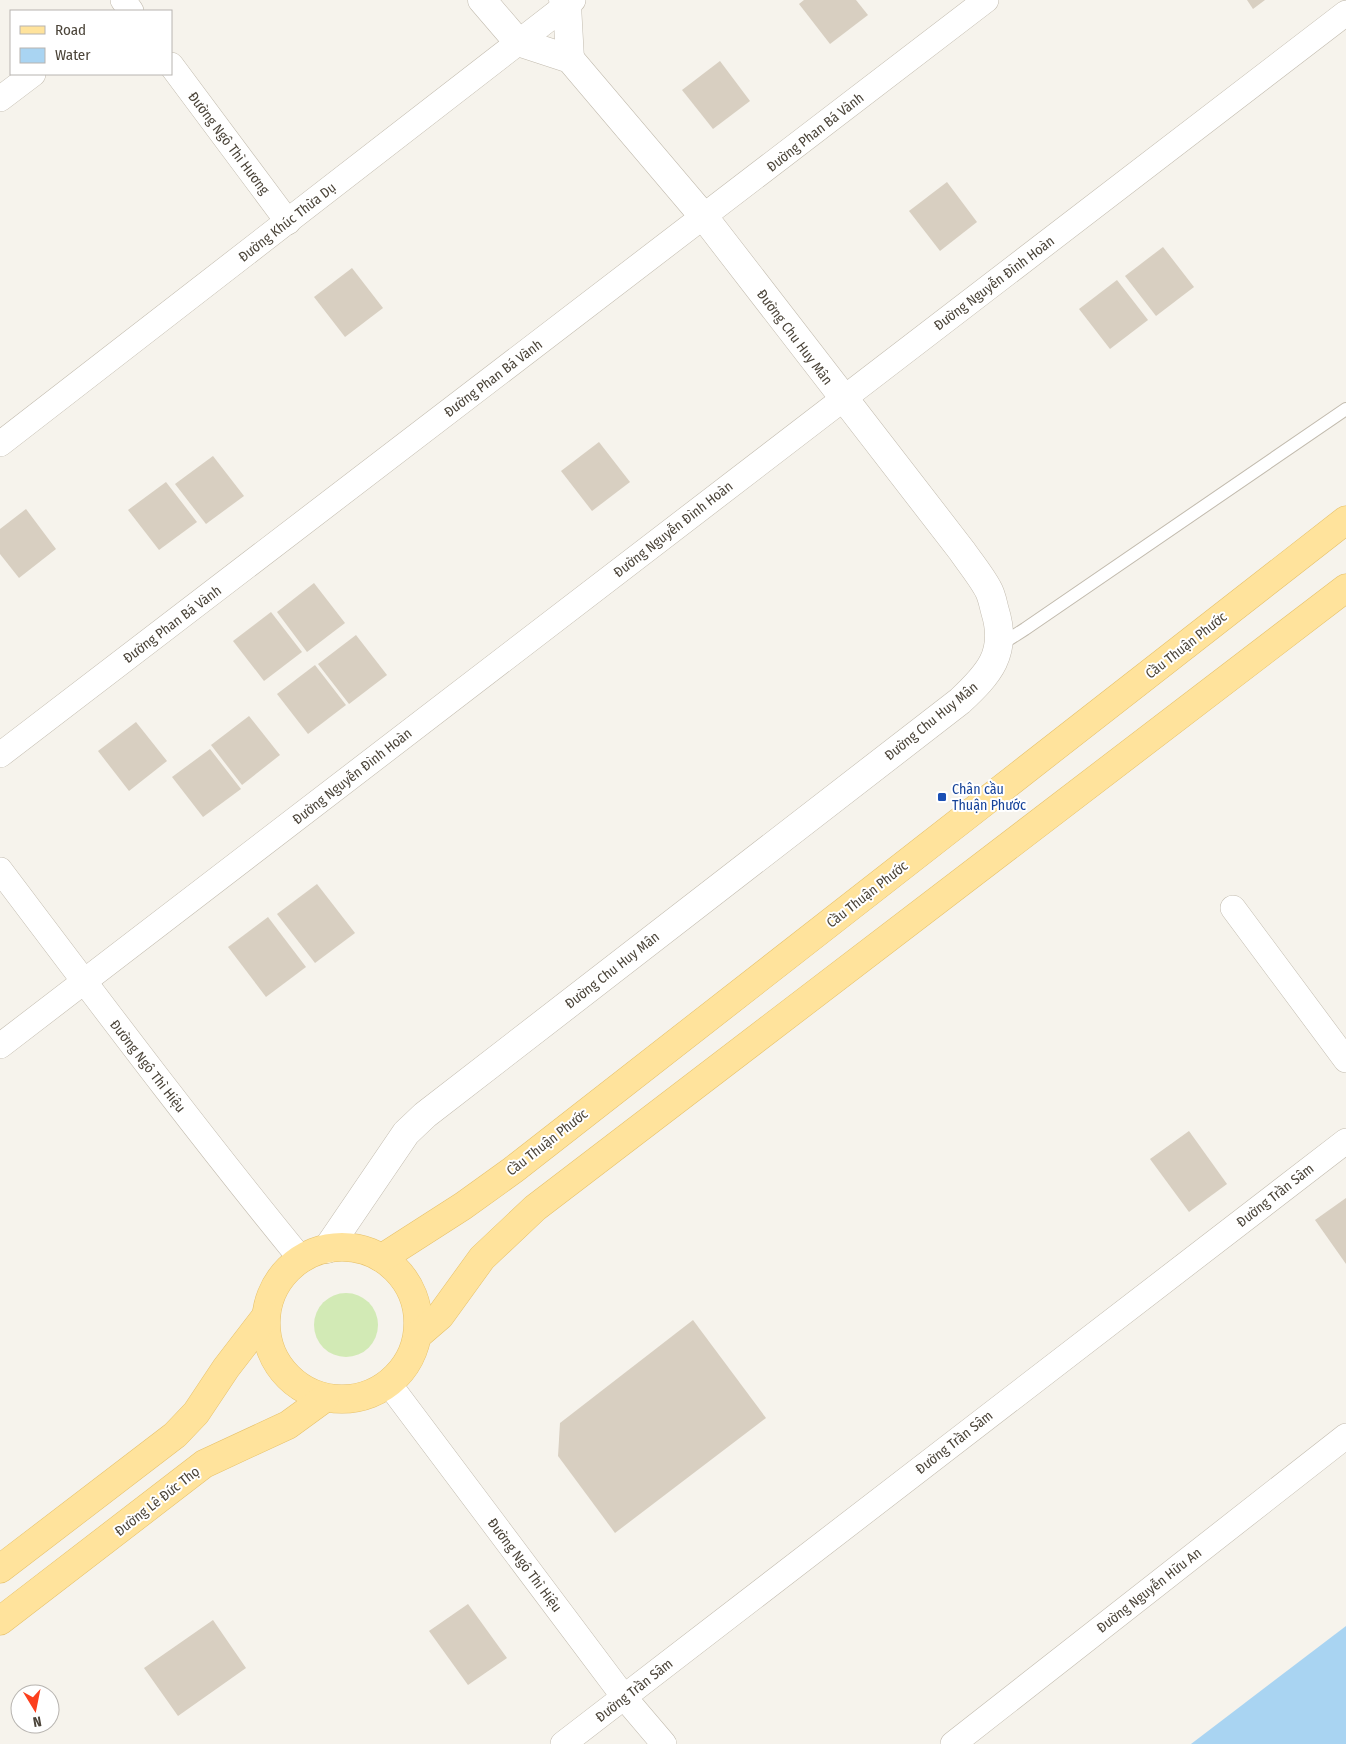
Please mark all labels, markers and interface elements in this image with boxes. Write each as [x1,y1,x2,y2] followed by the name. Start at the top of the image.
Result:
[10,10,172,75] legend
[55,21,86,39] text: Road
[55,46,91,64] text: Water
[184,89,273,198] street label: Đường Ngô Thì Hương
[763,89,867,176] street label: Đường Phan Bá Vành
[235,179,339,266] street label: Đường Khúc Thừa Dụ
[931,233,1058,334] street label: Đường Nguyễn Đình Hoàn
[753,286,836,388] street label: Đường Chu Huy Mân
[441,336,546,421] street label: Đường Phan Bá Vành
[610,478,736,581] street label: Đường Nguyễn Đình Hoàn
[120,582,225,667] street label: Đường Phan Bá Vành
[1142,608,1230,682] street label: Cầu Thuận Phước
[881,679,981,764] street label: Đường Chu Huy Mân
[289,725,415,828] street label: Đường Nguyễn Đình Hoàn
[952,780,1026,814] place label: Chân cầu Thuận Phước
[936,791,948,803] marker: Chân cầu Thuận Phước
[823,857,911,931] street label: Cầu Thuận Phước
[562,928,663,1013] street label: Đường Chu Huy Mân
[106,1017,189,1116] street label: Đường Ngô Thì Hiệu
[503,1105,591,1179] street label: Cầu Thuận Phước
[1233,1159,1317,1231] street label: Đường Trần Sâm
[912,1406,996,1478] street label: Đường Trần Sâm
[112,1463,203,1540] street label: Đường Lê Đức Thọ
[484,1515,565,1616] street label: Đường Ngô Thì Hiệu
[1094,1544,1205,1637] street label: Đường Nguyễn Hữu An
[592,1654,676,1726] street label: Đường Trần Sâm
[10,1684,60,1734] north arrow
[32,1712,43,1730] text: N

